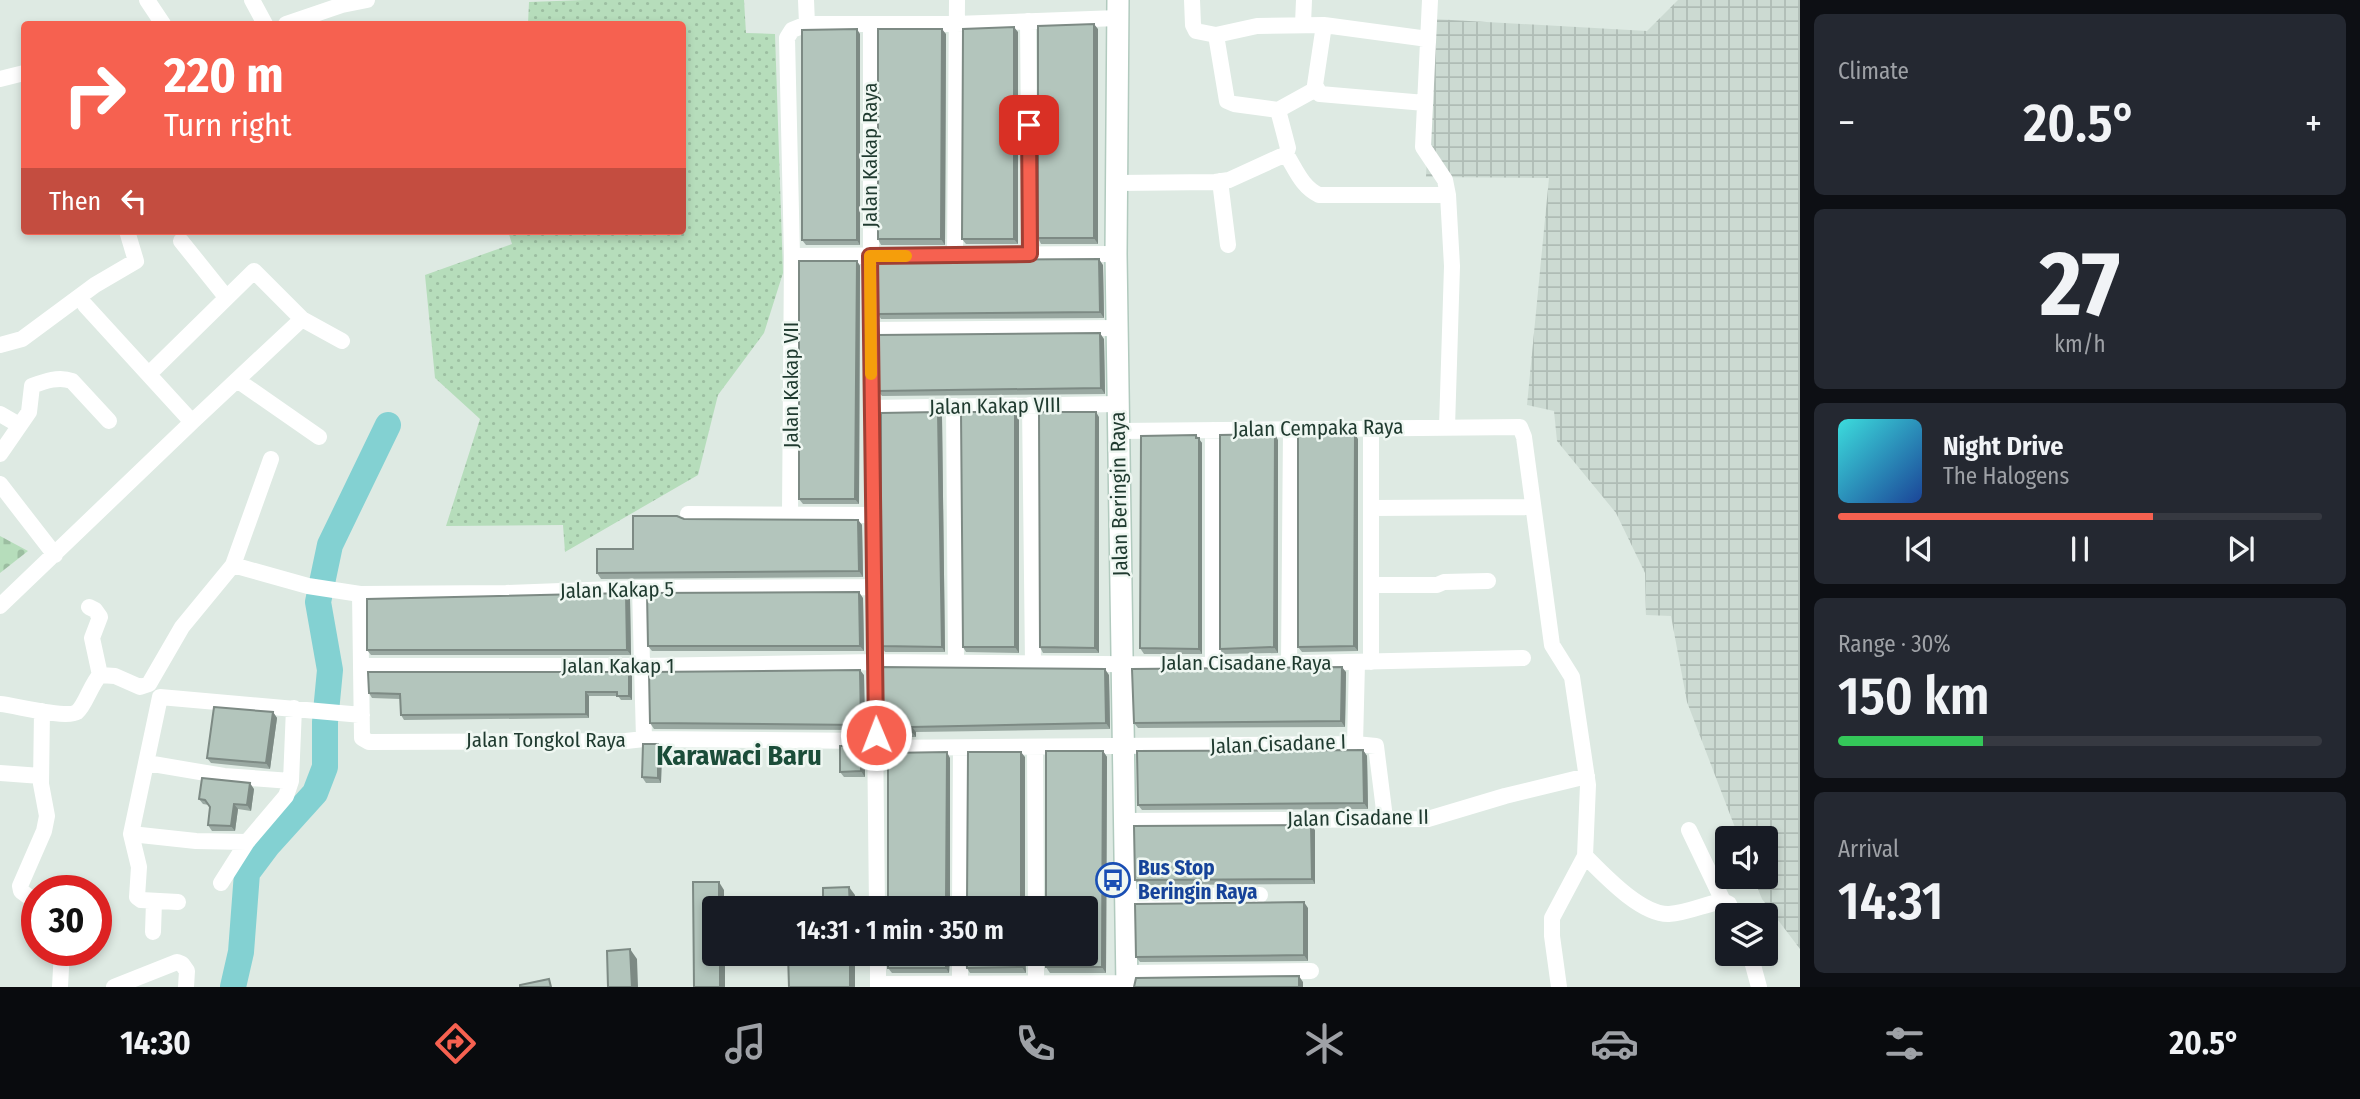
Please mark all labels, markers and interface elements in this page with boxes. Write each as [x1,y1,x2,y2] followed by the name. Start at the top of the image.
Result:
[164,46,284,105] text: 220 m
[49,49,140,140] icon: right
[1838,57,1909,85] text: Climate
[857,82,883,228] street label: Jalan Kakap Raya
[2023,92,2137,155] text: 20.5°
[999,95,1059,155] pin
[1838,100,1855,146] text: −
[2305,100,2322,146] text: +
[164,106,291,144] text: Turn right
[1010,106,1048,144] icon: arrive
[115,182,153,220] icon: left
[49,186,101,217] text: Then
[2040,230,2120,339] text: 27
[778,322,804,448] street label: Jalan Kakap VII
[2054,330,2106,358] text: km/h
[929,392,1061,420] street label: Jalan Kakap VIII
[1105,411,1133,577] street label: Jalan Beringin Raya
[1232,414,1404,442] street label: Jalan Cempaka Raya
[1943,431,2063,462] text: Night Drive
[1943,462,2069,490] text: The Halogens
[1900,530,1938,568] icon: previous
[2061,530,2099,568] icon: pause
[2222,530,2260,568] icon: next
[560,576,674,604] street label: Jalan Kakap 5
[1838,630,1951,658] text: Range · 30%
[1160,650,1332,676] street label: Jalan Cisadane Raya
[562,653,674,679] street label: Jalan Kakap 1
[1838,665,1990,728] text: 150 km
[839,698,913,772] position arrow
[466,727,626,753] street label: Jalan Tongkol Raya
[1210,729,1346,759] street label: Jalan Cisadane I
[656,739,822,772] district label: Karawaci Baru
[1287,804,1429,832] street label: Jalan Cisadane II
[1715,826,1778,966] map controls
[1715,826,1778,889] button: sound
[1838,835,1899,863] text: Arrival
[1138,855,1258,905] place label: Bus Stop Beringin Raya
[1094,861,1132,899] bus stop icon: Bus Stop Beringin Raya
[1838,870,1943,933] text: 14:31
[21,875,112,966] speed limit sign: 30
[1715,903,1778,966] button: layers
[796,915,1004,946] text: 14:31 · 1 min · 350 m
[431,1019,480,1068] icon: directions
[721,1019,770,1068] icon: music
[1011,1019,1060,1068] icon: phone
[1300,1019,1349,1068] icon: climate
[1590,1019,1639,1068] icon: car
[1880,1019,1929,1068] icon: filters
[120,1024,191,1062] text: 14:30
[2169,1024,2240,1062] text: 20.5°

